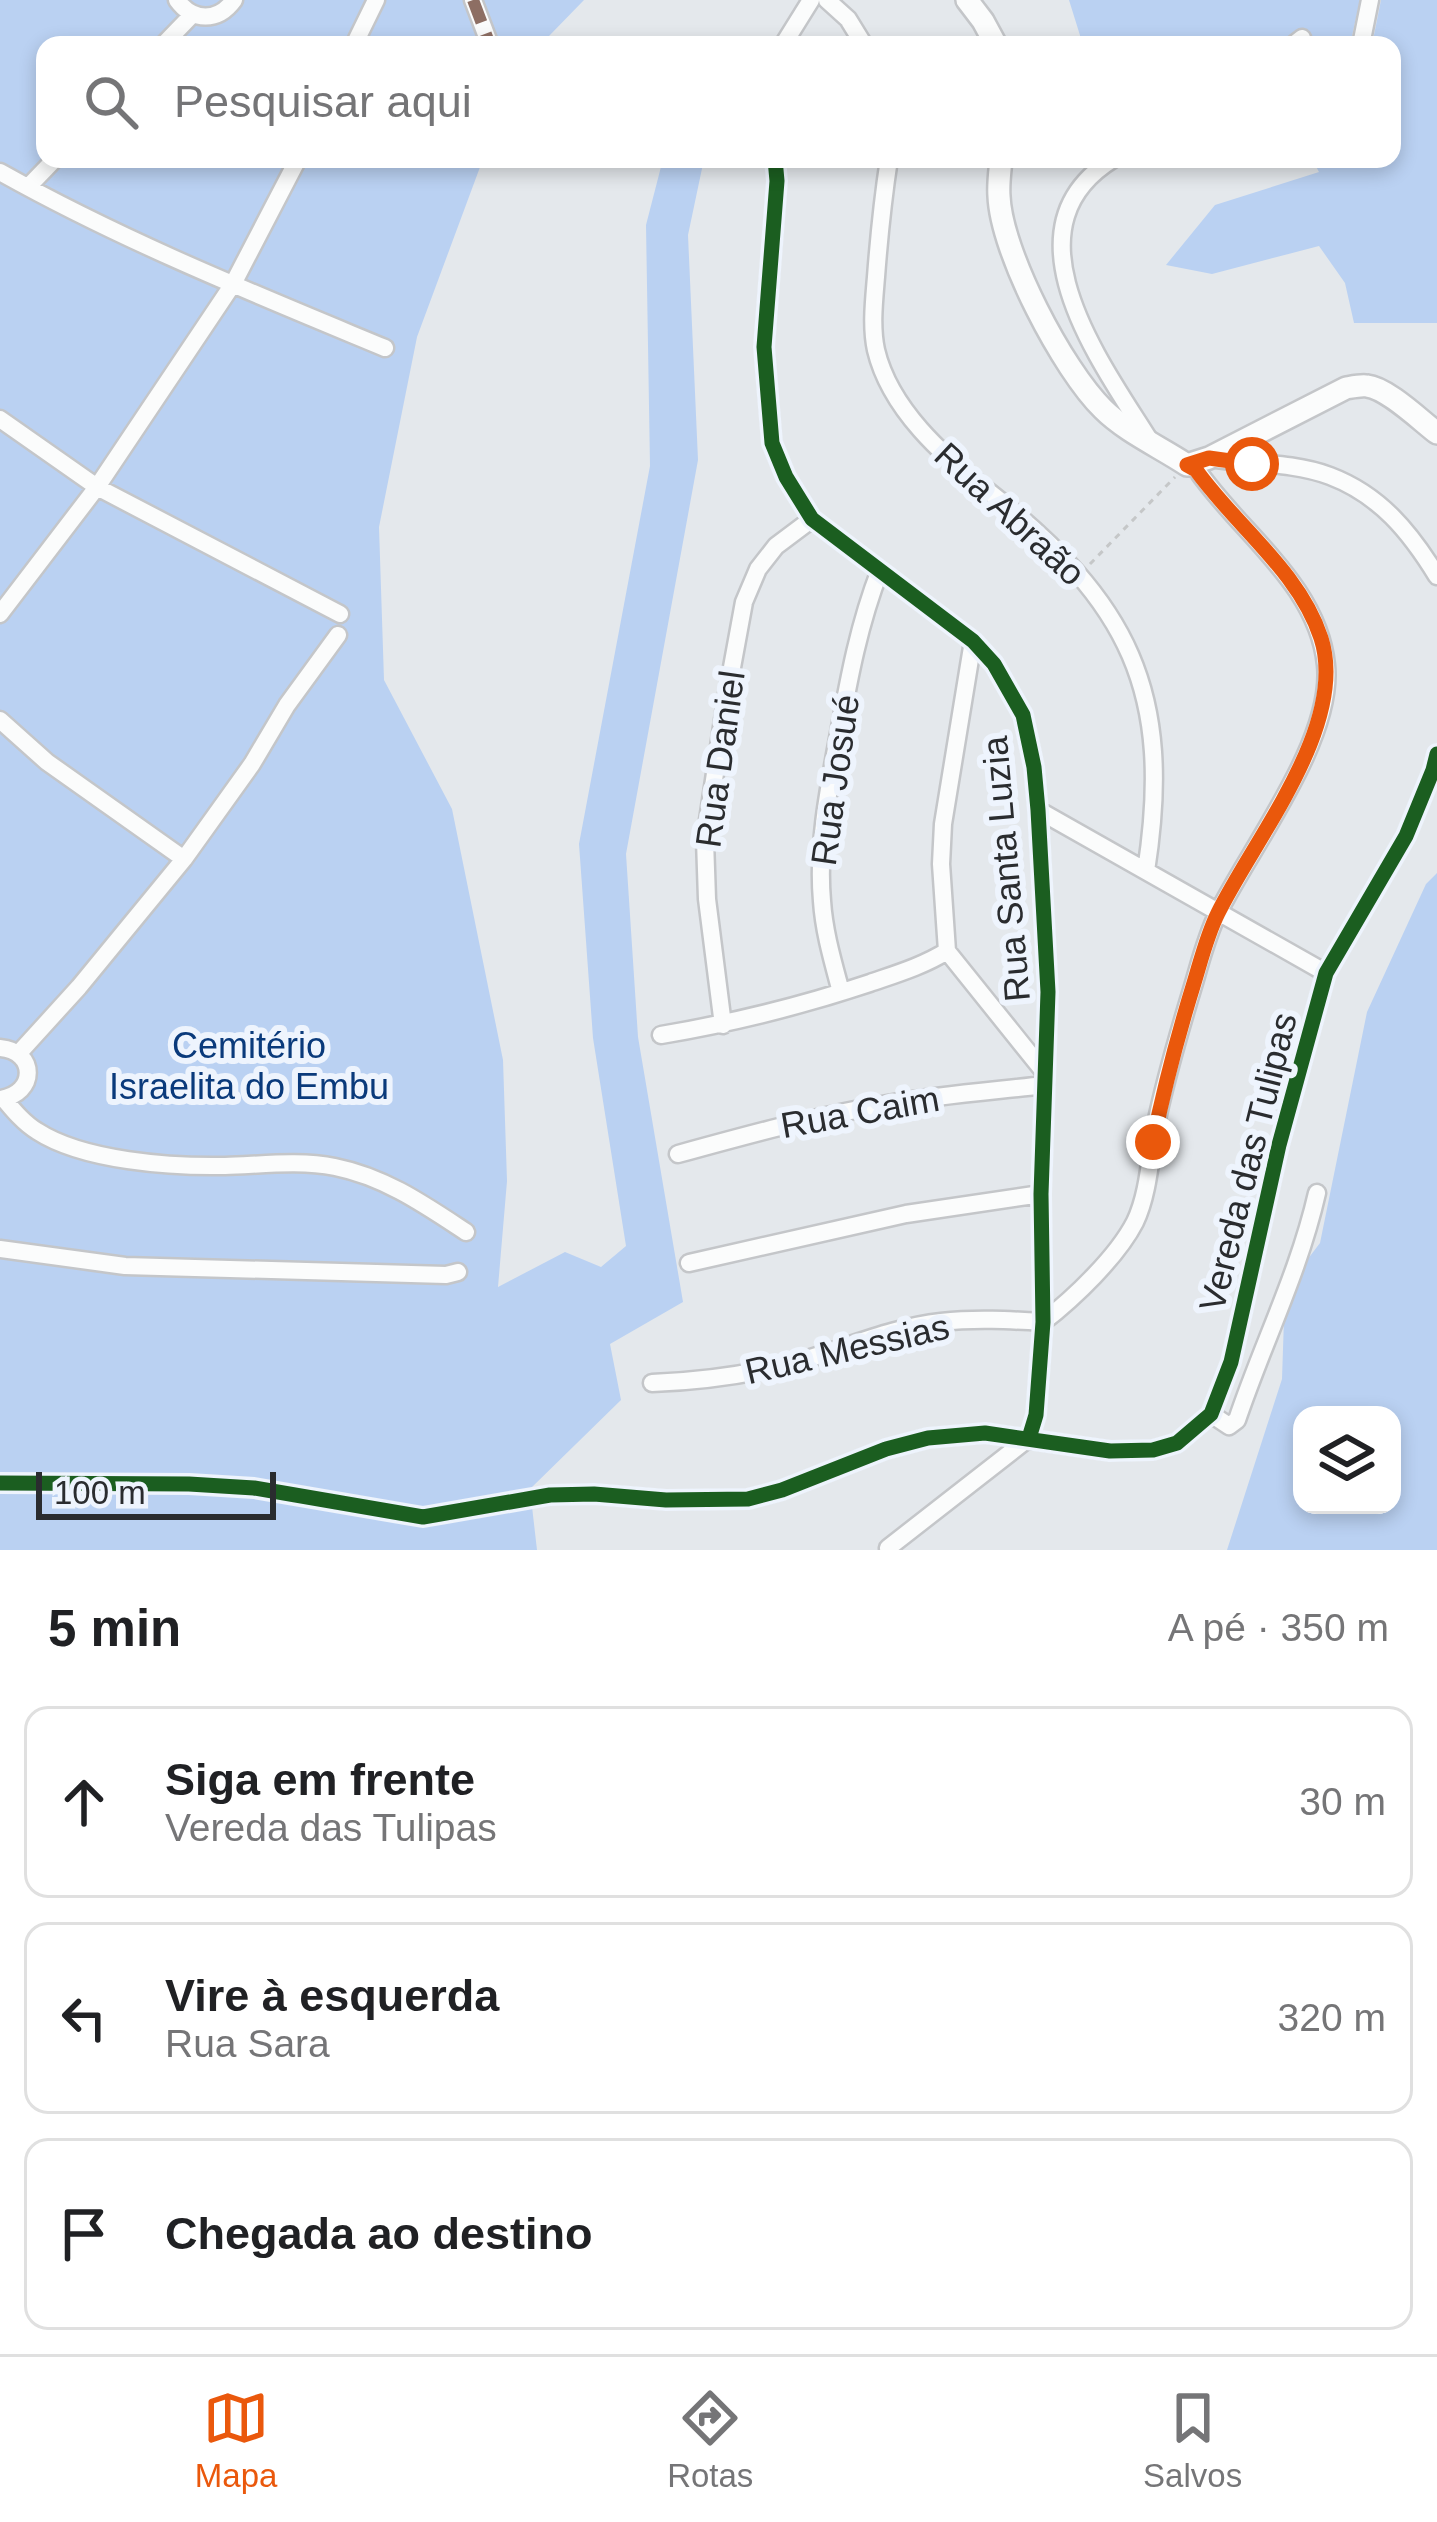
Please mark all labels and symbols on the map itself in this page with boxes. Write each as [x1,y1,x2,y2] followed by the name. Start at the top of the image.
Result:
[926,434,1094,594] street label: Rua Abraão
[1225,437,1279,491] route start
[687,668,753,850] street label: Rua Daniel
[803,692,867,868] street label: Rua Josué
[974,734,1038,1003] street label: Rua Santa Luzia
[1191,1008,1305,1316] street label: Vereda das Tulipas
[109,1025,389,1107] park label: Cemitério Israelita do Embu
[778,1078,942,1146] street label: Rua Caim
[1126,1115,1180,1169] route end
[741,1306,953,1392] street label: Rua Messias
[36,1466,276,1519] scale bar

